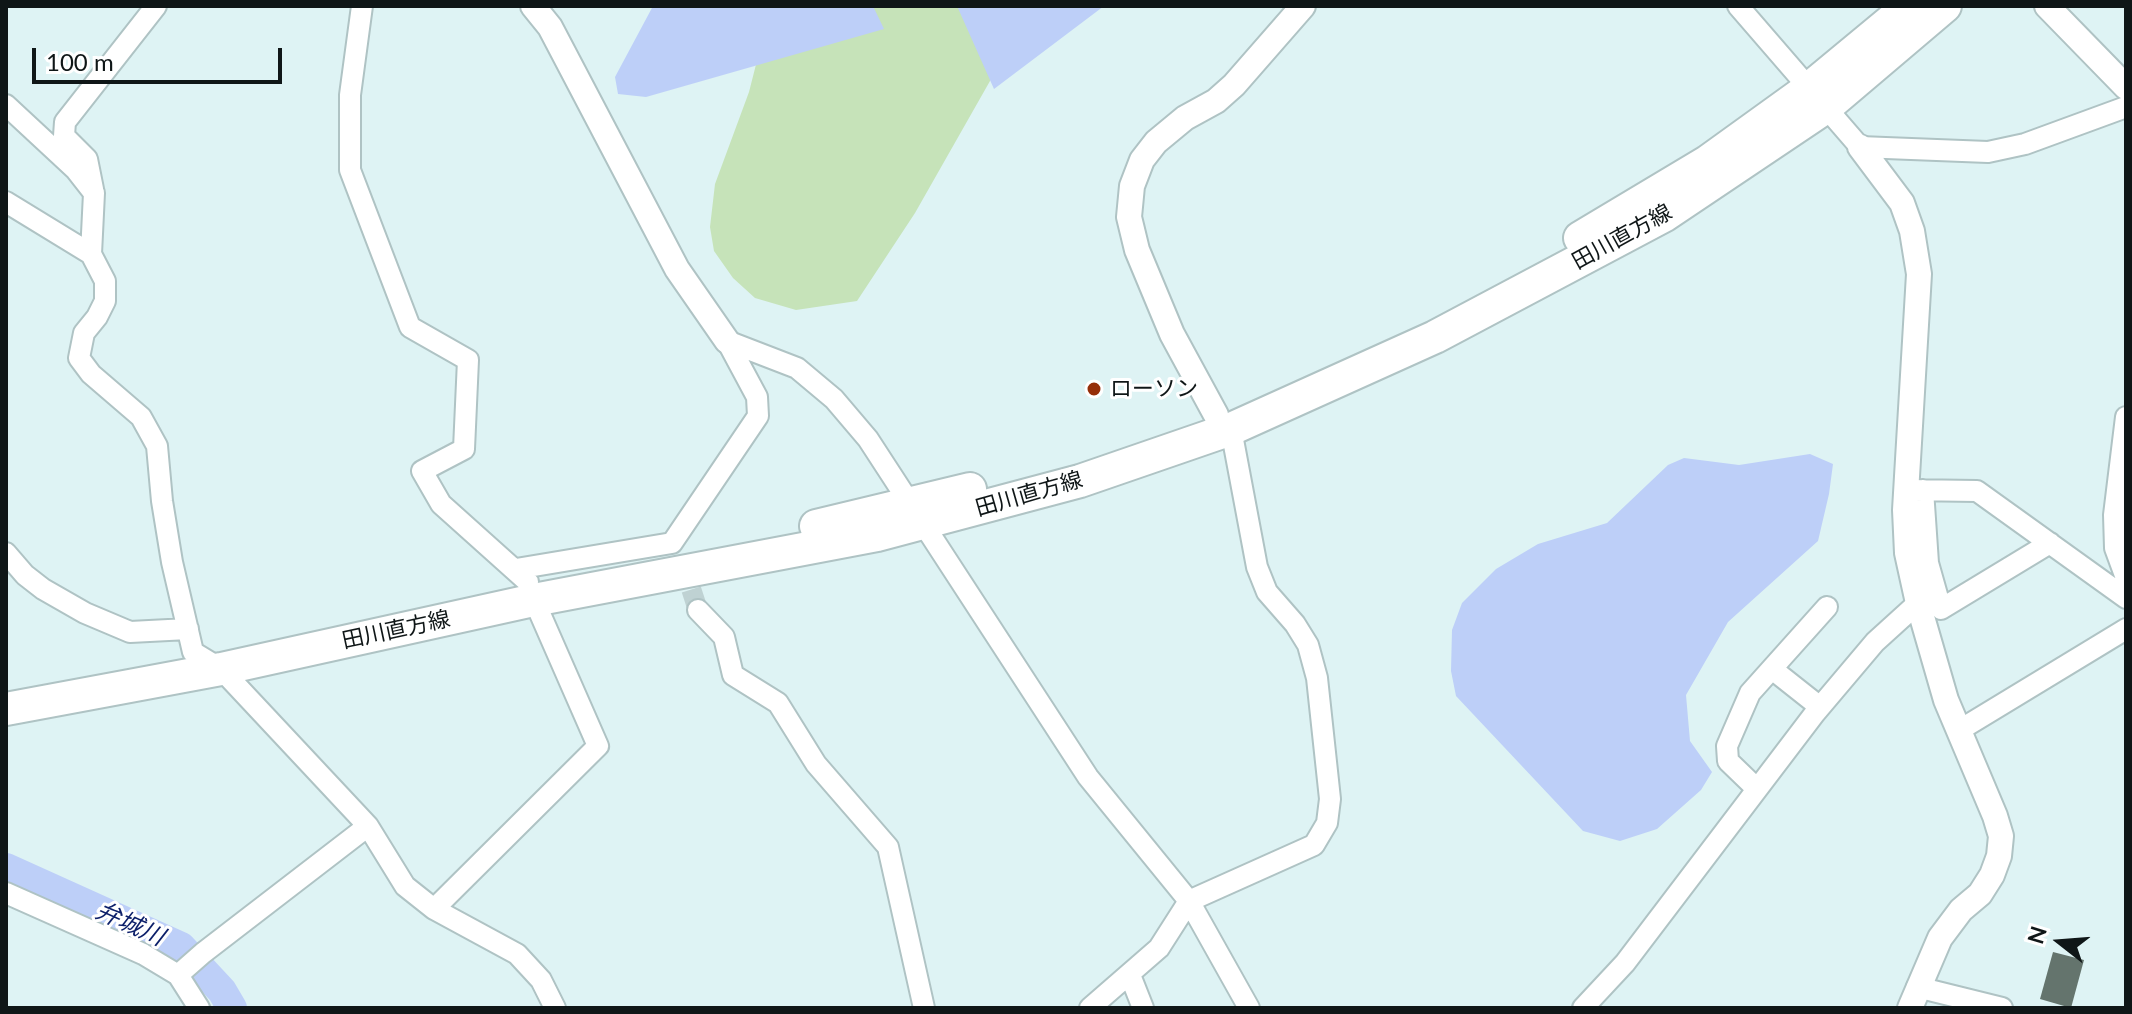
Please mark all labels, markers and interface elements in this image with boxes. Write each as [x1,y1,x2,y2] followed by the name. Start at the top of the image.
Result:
[36,32,286,82] scale bar
[46,47,114,76] text: 100 m
[1567,199,1677,275] street label: 田川直方線
[1110,376,1198,402] place label: ローソン
[1085,380,1103,398] marker: ローソン
[972,466,1086,522] street label: 田川直方線
[339,606,453,654] street label: 田川直方線
[91,896,169,952] water label: 弁城川
[2020,902,2100,982] north arrow
[2021,923,2052,947] text: N

